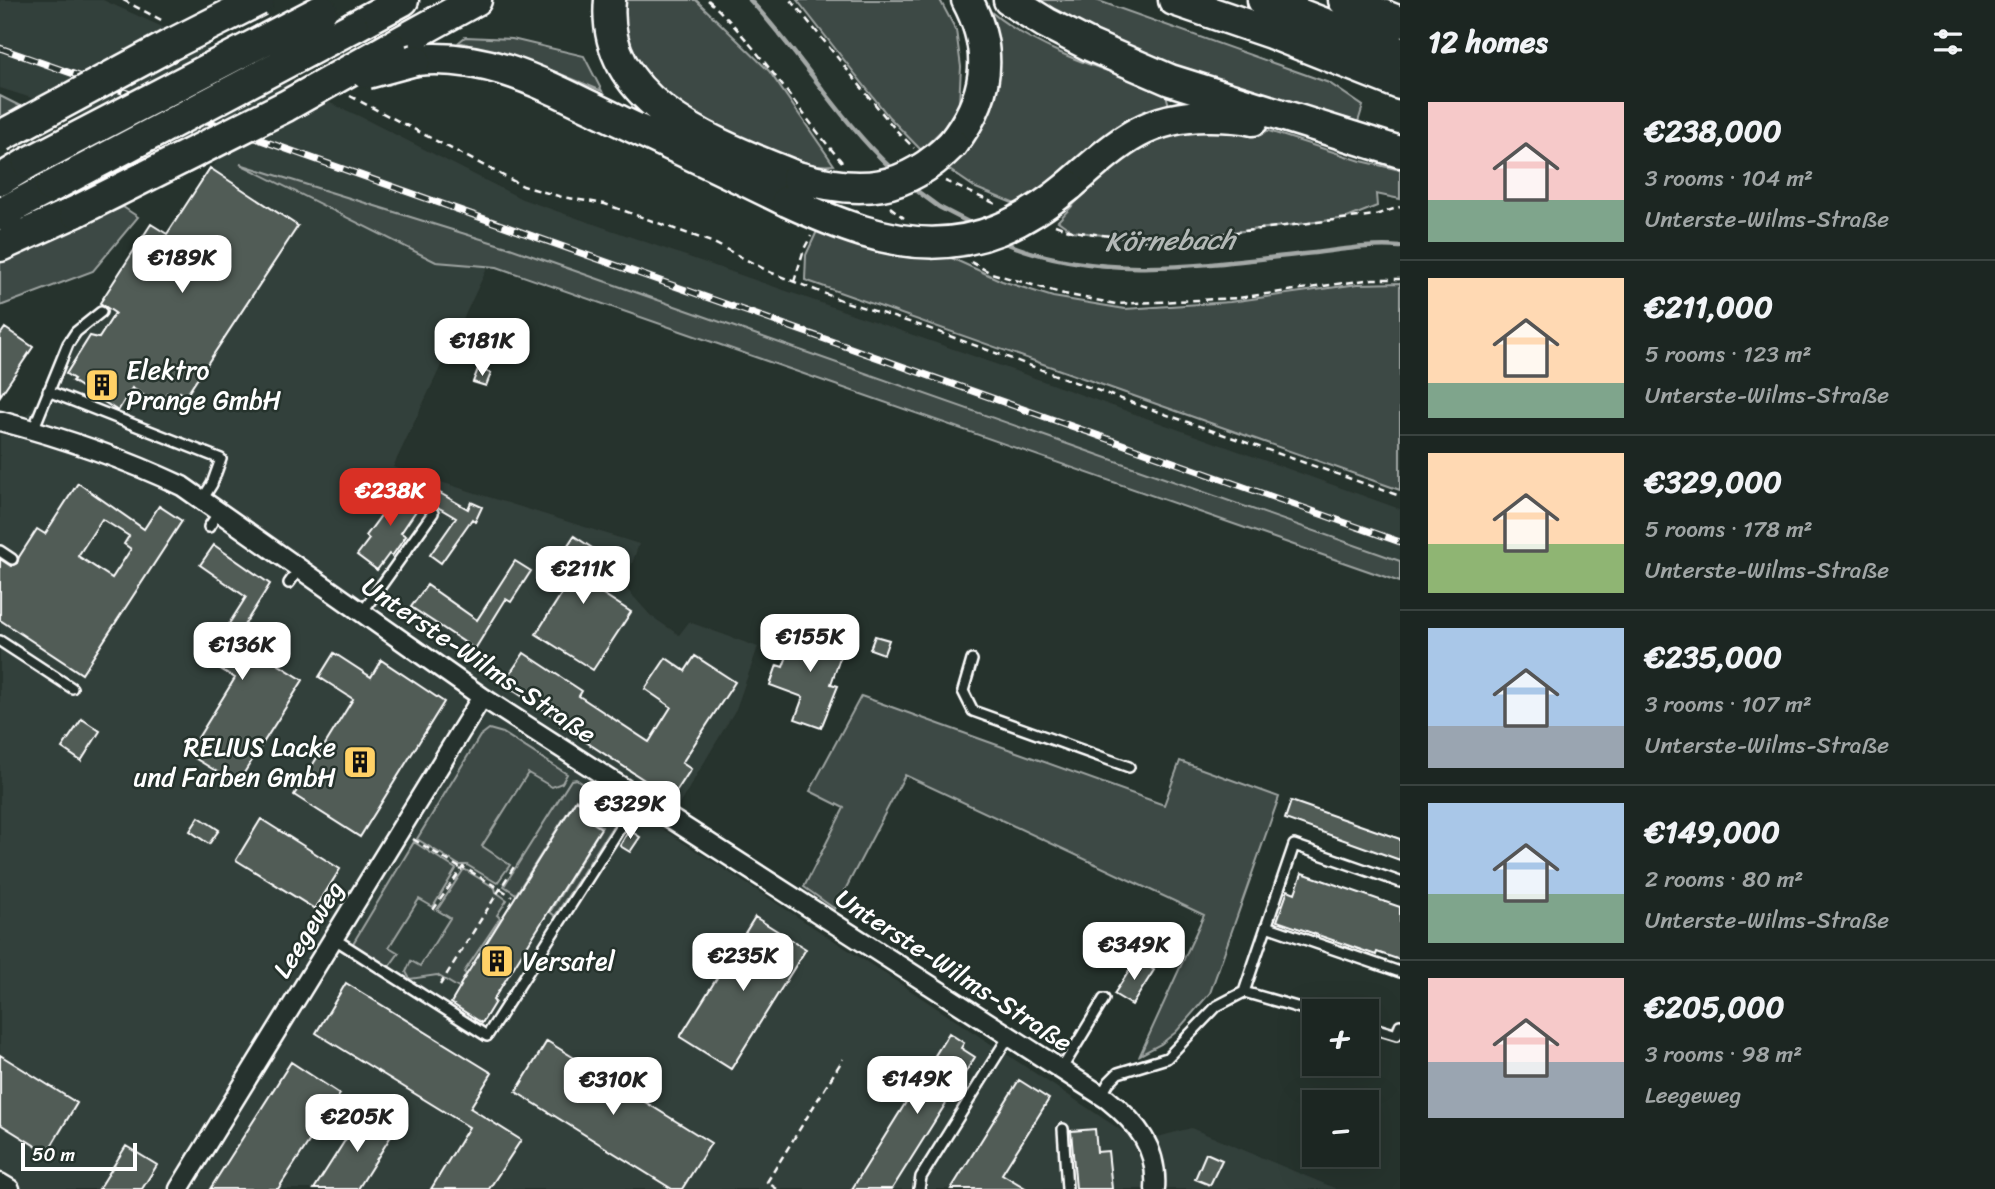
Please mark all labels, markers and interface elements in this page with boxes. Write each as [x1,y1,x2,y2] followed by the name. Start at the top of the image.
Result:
[1428,15,1548,69] text: 12 homes
[1929,23,1967,61] icon: filters
[1645,104,1782,158] text: €238,000
[1484,130,1568,214] icon: home
[1645,158,1813,199] text: 3 rooms · 104 m²
[1645,199,1889,240] text: Unterste-Wilms-Straße
[1105,215,1238,266] water label: Körnebach
[133,236,231,295] pin: €189K
[148,237,216,278] text: €189K
[1645,280,1773,334] text: €211,000
[1484,306,1568,390] icon: home
[433,318,531,378] pin: €181K
[451,320,513,361] text: €181K
[1645,334,1812,375] text: 5 rooms · 123 m²
[126,347,282,423] place label: Elektro Prange GmbH
[83,366,121,404] building icon: Elektro Prange GmbH
[1645,375,1889,416] text: Unterste-Wilms-Straße
[1645,455,1782,509] text: €329,000
[341,468,439,528] pin: €238K
[355,470,425,511] text: €238K
[1484,481,1568,565] icon: home
[1645,509,1813,550] text: 5 rooms · 178 m²
[534,546,632,606] pin: €211K
[552,548,614,589] text: €211K
[1645,550,1889,591] text: Unterste-Wilms-Straße
[352,564,606,756] street label: Unterste-Wilms-Straße
[761,614,859,674] pin: €155K
[776,616,844,657] text: €155K
[193,622,291,682] pin: €136K
[210,624,274,665] text: €136K
[1645,630,1782,684] text: €235,000
[1484,656,1568,740] icon: home
[1645,684,1812,725] text: 3 rooms · 107 m²
[133,724,337,800] place label: RELIUS Lacke und Farben GmbH
[1645,725,1889,766] text: Unterste-Wilms-Straße
[341,743,379,781] building icon: RELIUS Lacke und Farben GmbH
[581,782,679,841] pin: €329K
[595,783,665,824] text: €329K
[1645,805,1780,859] text: €149,000
[1484,831,1568,915] icon: home
[1645,859,1803,900] text: 2 rooms · 80 m²
[260,871,356,987] street label: Leegeweg
[826,876,1082,1064] street label: Unterste-Wilms-Straße
[1645,900,1889,941] text: Unterste-Wilms-Straße
[1085,922,1183,982] pin: €349K
[1099,924,1169,965] text: €349K
[694,934,792,993] pin: €235K
[708,935,778,976] text: €235K
[522,938,615,984] place label: Versatel
[478,942,516,980] building icon: Versatel
[1645,980,1784,1034] text: €205,000
[1302,999,1379,1167] map controls
[1302,999,1379,1076] button: +
[1484,1006,1568,1090] icon: home
[1645,1034,1802,1075] text: 3 rooms · 98 m²
[868,1056,966,1116] pin: €149K
[564,1058,662,1117] pin: €310K
[883,1058,951,1099] text: €149K
[580,1059,646,1100] text: €310K
[1645,1075,1741,1116] text: Leegeweg
[1302,1090,1379,1167] button: −
[308,1094,406,1154] pin: €205K
[321,1096,393,1137] text: €205K
[32,1138,75,1171] text: 50 m
[21,1140,136,1172] scale bar

